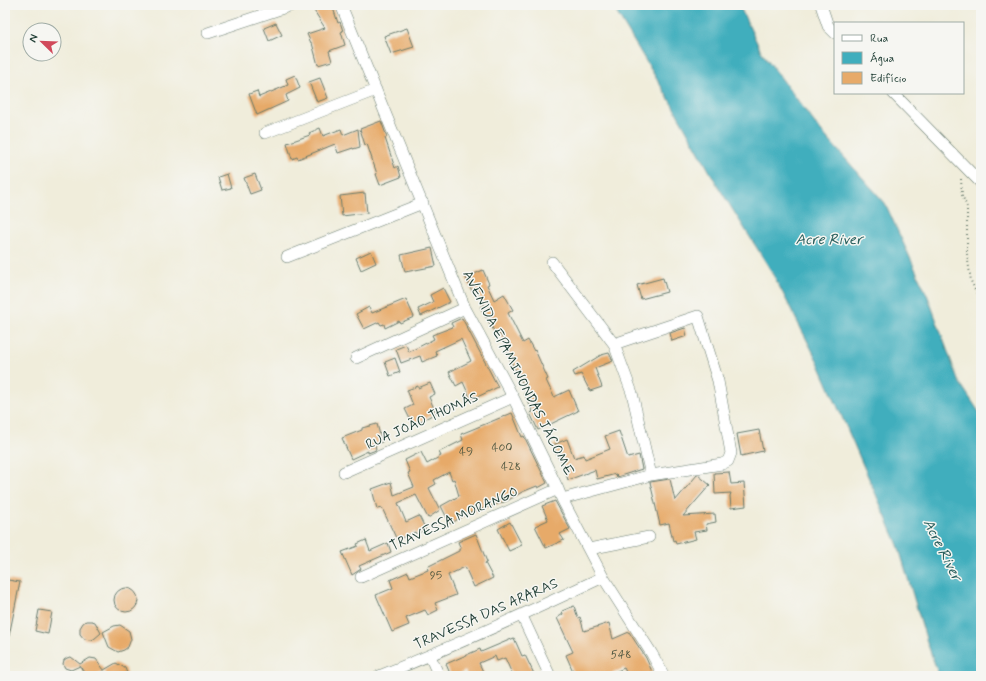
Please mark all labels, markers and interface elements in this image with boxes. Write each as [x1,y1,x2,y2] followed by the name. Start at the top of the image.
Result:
[22,22,62,62] north arrow
[834,22,964,94] legend
[870,31,888,47] text: Rua
[26,32,42,45] text: N
[870,51,894,67] text: Água
[870,71,906,87] text: Edifício
[796,230,864,250] water label: Acre River
[458,267,578,479] street label: AVENIDA EPAMINONDAS JÁCOME
[363,388,481,454] street label: RUA JOÃO THOMÁS
[491,440,513,456] house number: 400
[459,444,473,460] house number: 49
[501,459,521,475] house number: 428
[387,483,521,555] street label: TRAVESSA MORANGO
[918,516,967,586] water label: Acre River
[430,568,442,584] house number: 95
[411,574,561,654] street label: TRAVESSA DAS ARARAS
[611,647,631,663] house number: 548

